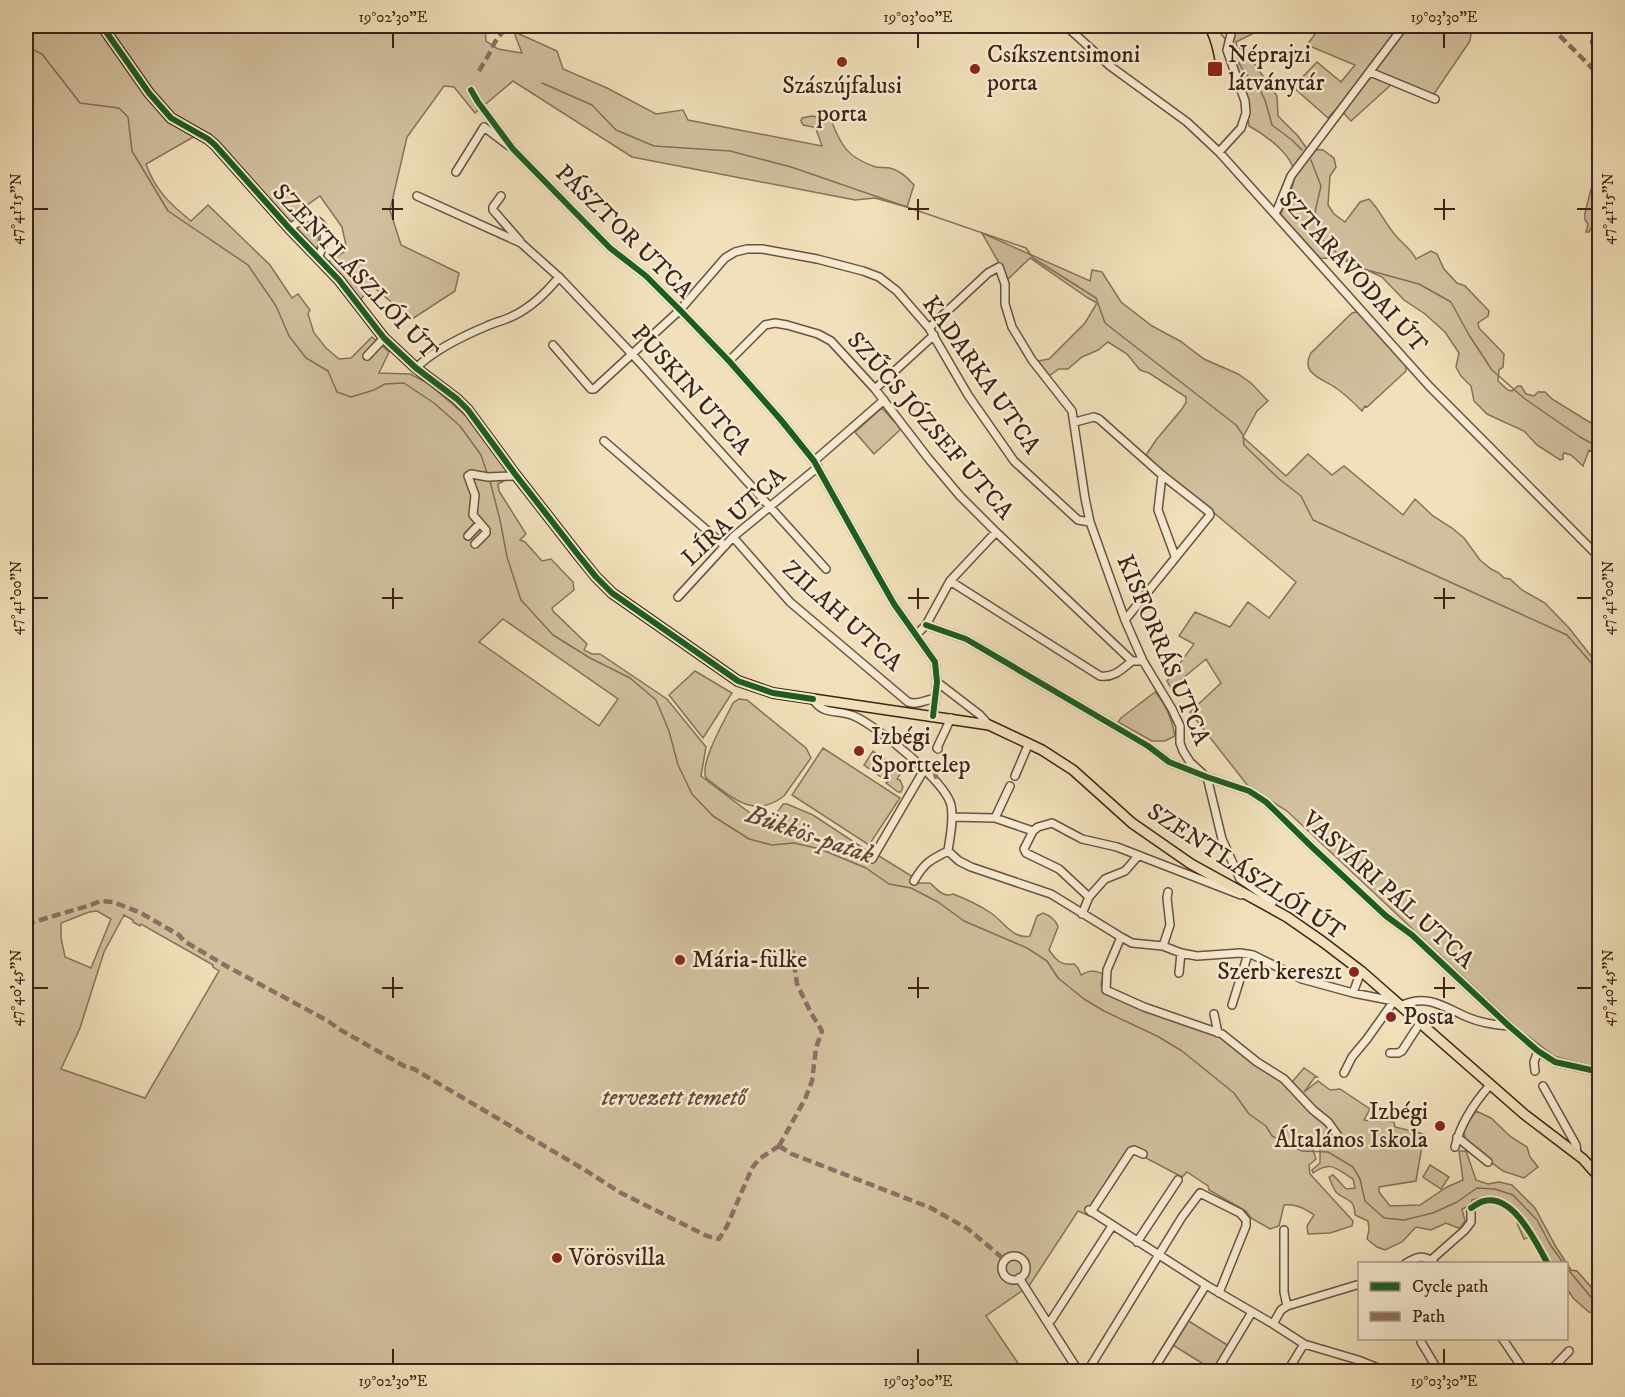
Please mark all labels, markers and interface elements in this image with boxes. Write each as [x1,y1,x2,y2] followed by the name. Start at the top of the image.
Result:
[359,8,428,27] text: 19°02'30"E
[883,8,953,27] text: 19°03'00"E
[1411,8,1478,27] text: 19°03'30"E
[986,40,1140,98] place label: Csíkszentsimoni porta
[1228,40,1325,98] place label: Néprajzi látványtár
[835,55,849,69] marker: Szászújfalusi porta
[1206,60,1224,78] marker: Néprajzi látványtár
[968,62,982,76] marker: Csíkszentsimoni porta
[782,71,902,129] place label: Szászújfalusi porta
[549,158,701,306] street label: PÁSZTOR UTCA
[7,173,26,245] text: 47°41'15"N
[1599,173,1618,245] text: 47°41'15"N
[266,177,445,366] street label: SZENTLÁSZLÓI ÚT
[1272,184,1434,359] street label: SZTARAVODAI ÚT
[915,290,1047,460] street label: KADARKA UTCA
[625,319,758,462] street label: PUSKIN UTCA
[840,325,1021,527] street label: SZŰCS JÓZSEF UTCA
[675,460,793,573] street label: LÍRA UTCA
[1109,550,1218,750] street label: KISFORRÁS UTCA
[776,554,909,678] street label: ZILAH UTCA
[7,561,26,635] text: 47°41'00"N
[1599,561,1618,635] text: 47°41'00"N
[871,722,971,780] place label: Izbégi Sporttelep
[852,744,866,758] marker: Izbégi Sporttelep
[1141,796,1351,947] street label: SZENTLÁSZLÓI ÚT
[741,797,878,872] water label: Bükkös-patak
[1295,803,1482,976] street label: VASVÁRI PÁL UTCA
[692,945,807,975] place label: Mária-fülke
[7,949,26,1027] text: 47°40'45"N
[1599,949,1618,1027] text: 47°40'45"N
[673,953,687,967] marker: Mária-fülke
[1217,957,1342,987] place label: Szerb kereszt
[1347,965,1361,979] marker: Szerb kereszt
[1403,1002,1455,1032] place label: Posta
[1384,1010,1398,1024] marker: Posta
[602,1083,749,1113] park label: tervezett temető
[1274,1097,1429,1155] place label: Izbégi Általános Iskola
[1433,1119,1447,1133] marker: Izbégi Általános Iskola
[568,1243,666,1273] place label: Vörösvilla
[550,1251,564,1265] marker: Vörösvilla
[1358,1262,1568,1340] legend
[1412,1276,1489,1298] text: Cycle path
[1412,1306,1446,1328] text: Path
[359,1372,428,1391] text: 19°02'30"E
[883,1372,953,1391] text: 19°03'00"E
[1411,1372,1478,1391] text: 19°03'30"E

